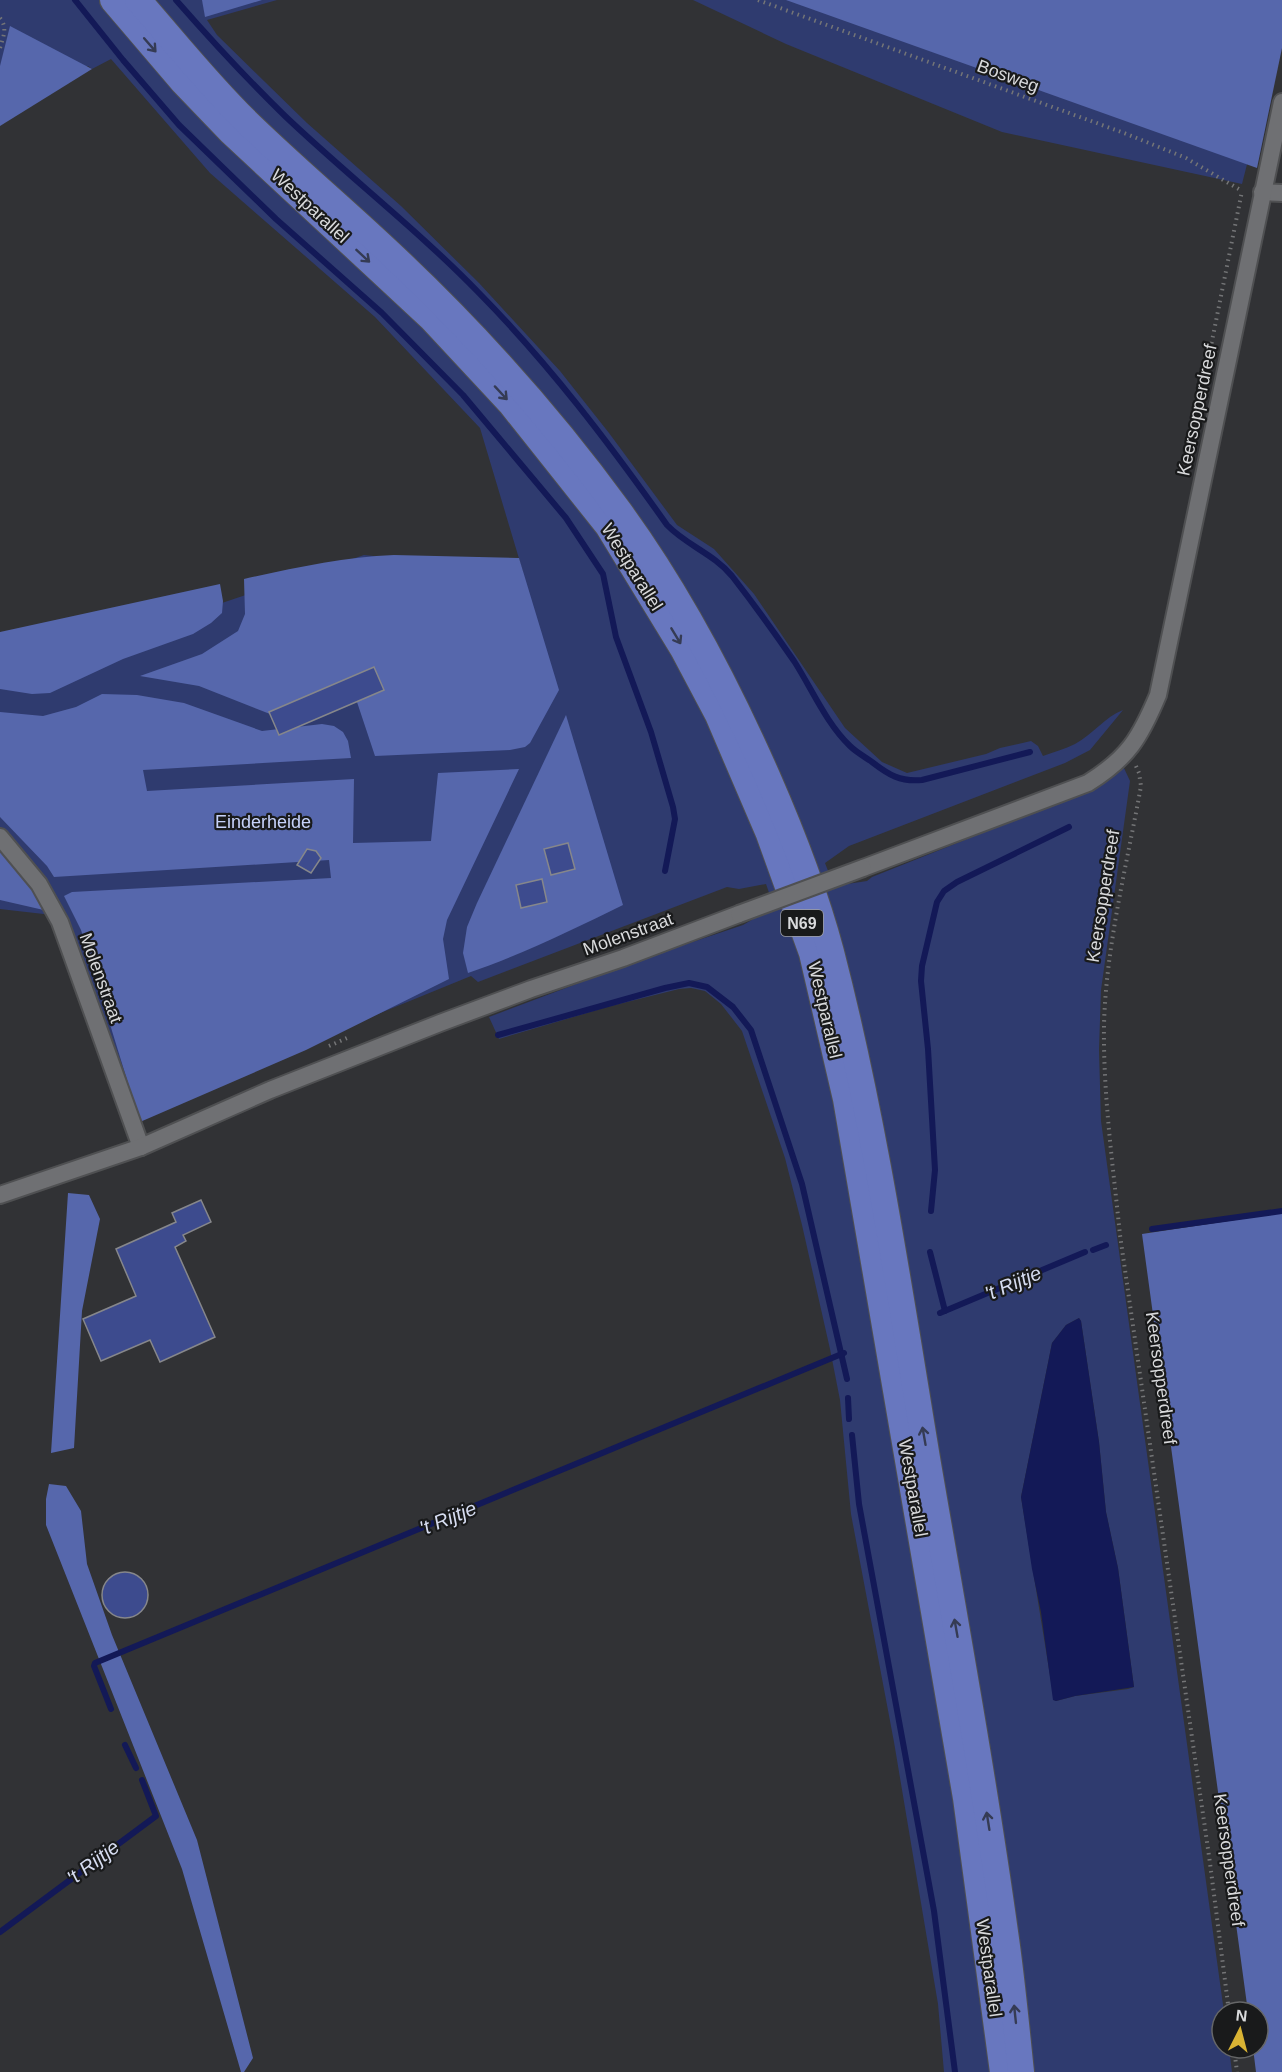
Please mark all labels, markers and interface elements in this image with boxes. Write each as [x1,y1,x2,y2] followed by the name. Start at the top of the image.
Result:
[143,37,157,52] one-way arrow
[974,56,1042,96] street label: Bosweg
[267,165,353,247] street label: Westparallel
[355,249,370,263] one-way arrow
[1173,341,1221,478] street label: Keersopperdreef
[494,385,508,400] one-way arrow
[597,520,667,614] street label: Westparallel
[670,627,682,644] one-way arrow
[215,812,311,832] park label: Einderheide
[1083,827,1124,964] street label: Keersopperdreef
[580,909,676,959] street label: Molenstraat
[781,910,823,936] road number: N69
[76,930,126,1026] street label: Molenstraat
[804,960,846,1060] street label: Westparallel
[981,1261,1045,1305] water label: 't Rijtje
[1142,1310,1180,1447] street label: Keersopperdreef
[918,1427,929,1446] one-way arrow
[895,1438,931,1538] street label: Westparallel
[416,1497,480,1539] water label: 't Rijtje
[950,1619,961,1639] one-way arrow
[1210,1792,1248,1929] street label: Keersopperdreef
[982,1811,993,1831] one-way arrow
[63,1835,123,1889] water label: 't Rijtje
[972,1918,1006,2018] street label: Westparallel
[1210,2000,1270,2060] north arrow
[1009,2004,1020,2024] one-way arrow
[1235,2007,1248,2025] text: N

